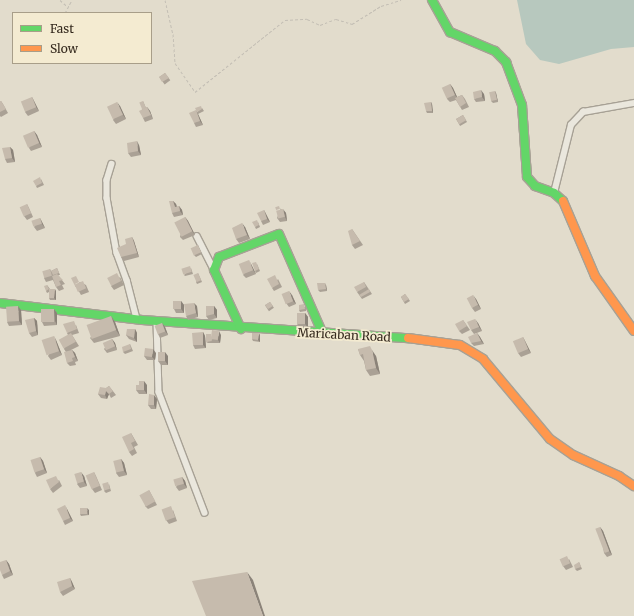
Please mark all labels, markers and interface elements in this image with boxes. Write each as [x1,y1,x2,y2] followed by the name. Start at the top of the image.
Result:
[12,12,152,64] legend
[50,21,74,36] text: Fast
[50,41,78,56] text: Slow
[297,325,391,345] street label: Maricaban Road

